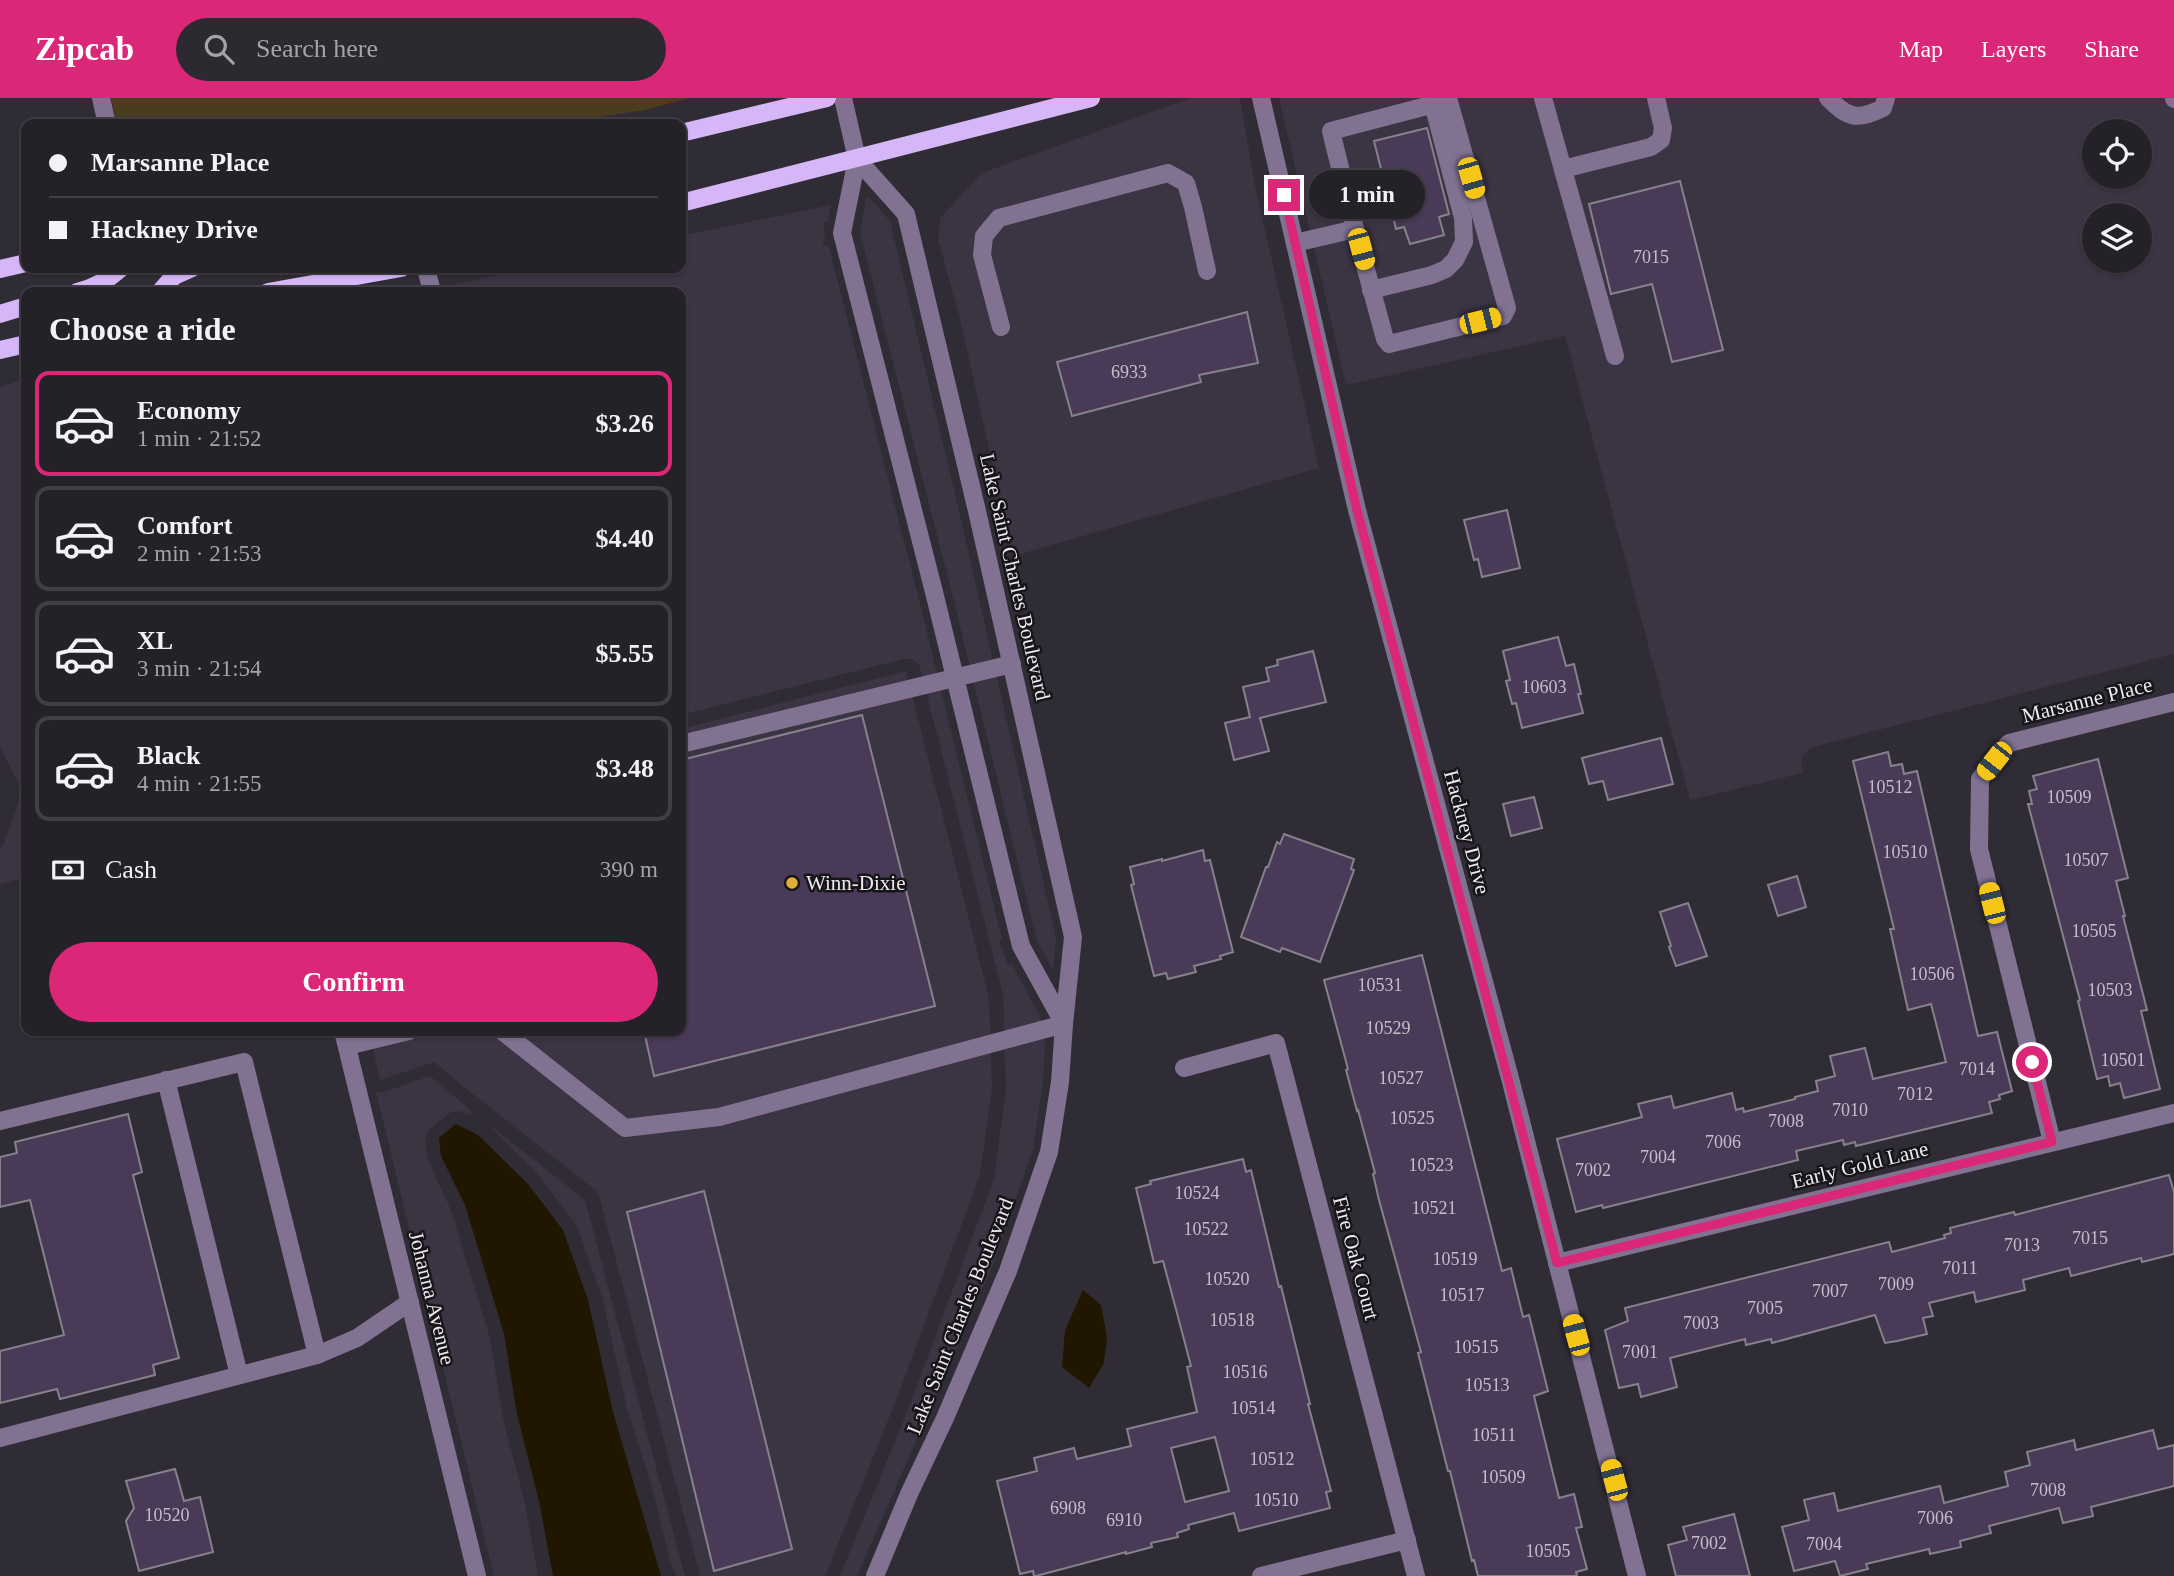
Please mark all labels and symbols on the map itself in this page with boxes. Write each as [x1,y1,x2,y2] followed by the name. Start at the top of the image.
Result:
[1456,155,1487,201] car
[1308,170,1424,220] callout: 1 min
[1268,179,1300,211] route end
[1346,226,1377,272] car
[1633,247,1669,267] house number: 7015
[1458,306,1503,336] car
[1111,362,1147,382] house number: 6933
[975,451,1055,703] street label: Lake Saint Charles Boulevard
[2019,672,2155,728] street label: Marsanne Place
[1522,677,1567,697] house number: 10603
[1973,738,2016,784] car
[1439,767,1495,897] street label: Hackney Drive
[1868,777,1913,797] house number: 10512
[2047,787,2092,807] house number: 10509
[1883,842,1928,862] house number: 10510
[2064,850,2109,870] house number: 10507
[806,871,905,895] place label: Winn-Dixie
[784,875,800,891] marker: Winn-Dixie
[1977,880,2008,926] car
[2072,921,2117,941] house number: 10505
[1910,964,1955,984] house number: 10506
[1358,975,1403,995] house number: 10531
[2088,980,2133,1000] house number: 10503
[1366,1018,1411,1038] house number: 10529
[2016,1046,2048,1078] route start
[2101,1050,2146,1070] house number: 10501
[1959,1059,1995,1079] house number: 7014
[1379,1068,1424,1088] house number: 10527
[1897,1084,1933,1104] house number: 7012
[1832,1100,1868,1120] house number: 7010
[1390,1108,1435,1128] house number: 10525
[1768,1111,1804,1131] house number: 7008
[1705,1132,1741,1152] house number: 7006
[1789,1136,1931,1194] street label: Early Gold Lane
[1640,1147,1676,1167] house number: 7004
[1409,1155,1454,1175] house number: 10523
[1575,1160,1611,1180] house number: 7002
[1175,1183,1220,1203] house number: 10524
[1328,1193,1384,1323] street label: Fire Oak Court
[902,1194,1019,1438] street label: Lake Saint Charles Boulevard
[1412,1198,1457,1218] house number: 10521
[1184,1219,1229,1239] house number: 10522
[2072,1228,2108,1248] house number: 7015
[404,1229,460,1367] street label: Johanna Avenue
[2004,1235,2040,1255] house number: 7013
[1433,1249,1478,1269] house number: 10519
[1942,1258,1978,1278] house number: 7011
[1205,1269,1250,1289] house number: 10520
[1878,1274,1914,1294] house number: 7009
[1812,1281,1848,1301] house number: 7007
[1440,1285,1485,1305] house number: 10517
[1747,1298,1783,1318] house number: 7005
[1210,1310,1255,1330] house number: 10518
[1561,1312,1592,1358] car
[1683,1313,1719,1333] house number: 7003
[1454,1337,1499,1357] house number: 10515
[1622,1342,1658,1362] house number: 7001
[1223,1362,1268,1382] house number: 10516
[1465,1375,1510,1395] house number: 10513
[1231,1398,1276,1418] house number: 10514
[1472,1425,1516,1445] house number: 10511
[1250,1449,1295,1469] house number: 10512
[1599,1457,1630,1503] car
[1481,1467,1526,1487] house number: 10509
[2030,1480,2066,1500] house number: 7008
[1254,1490,1299,1510] house number: 10510
[1050,1498,1086,1518] house number: 6908
[145,1505,190,1525] house number: 10520
[1917,1508,1953,1528] house number: 7006
[1106,1510,1142,1530] house number: 6910
[1691,1533,1727,1553] house number: 7002
[1806,1534,1842,1554] house number: 7004
[1526,1541,1571,1561] house number: 10505

